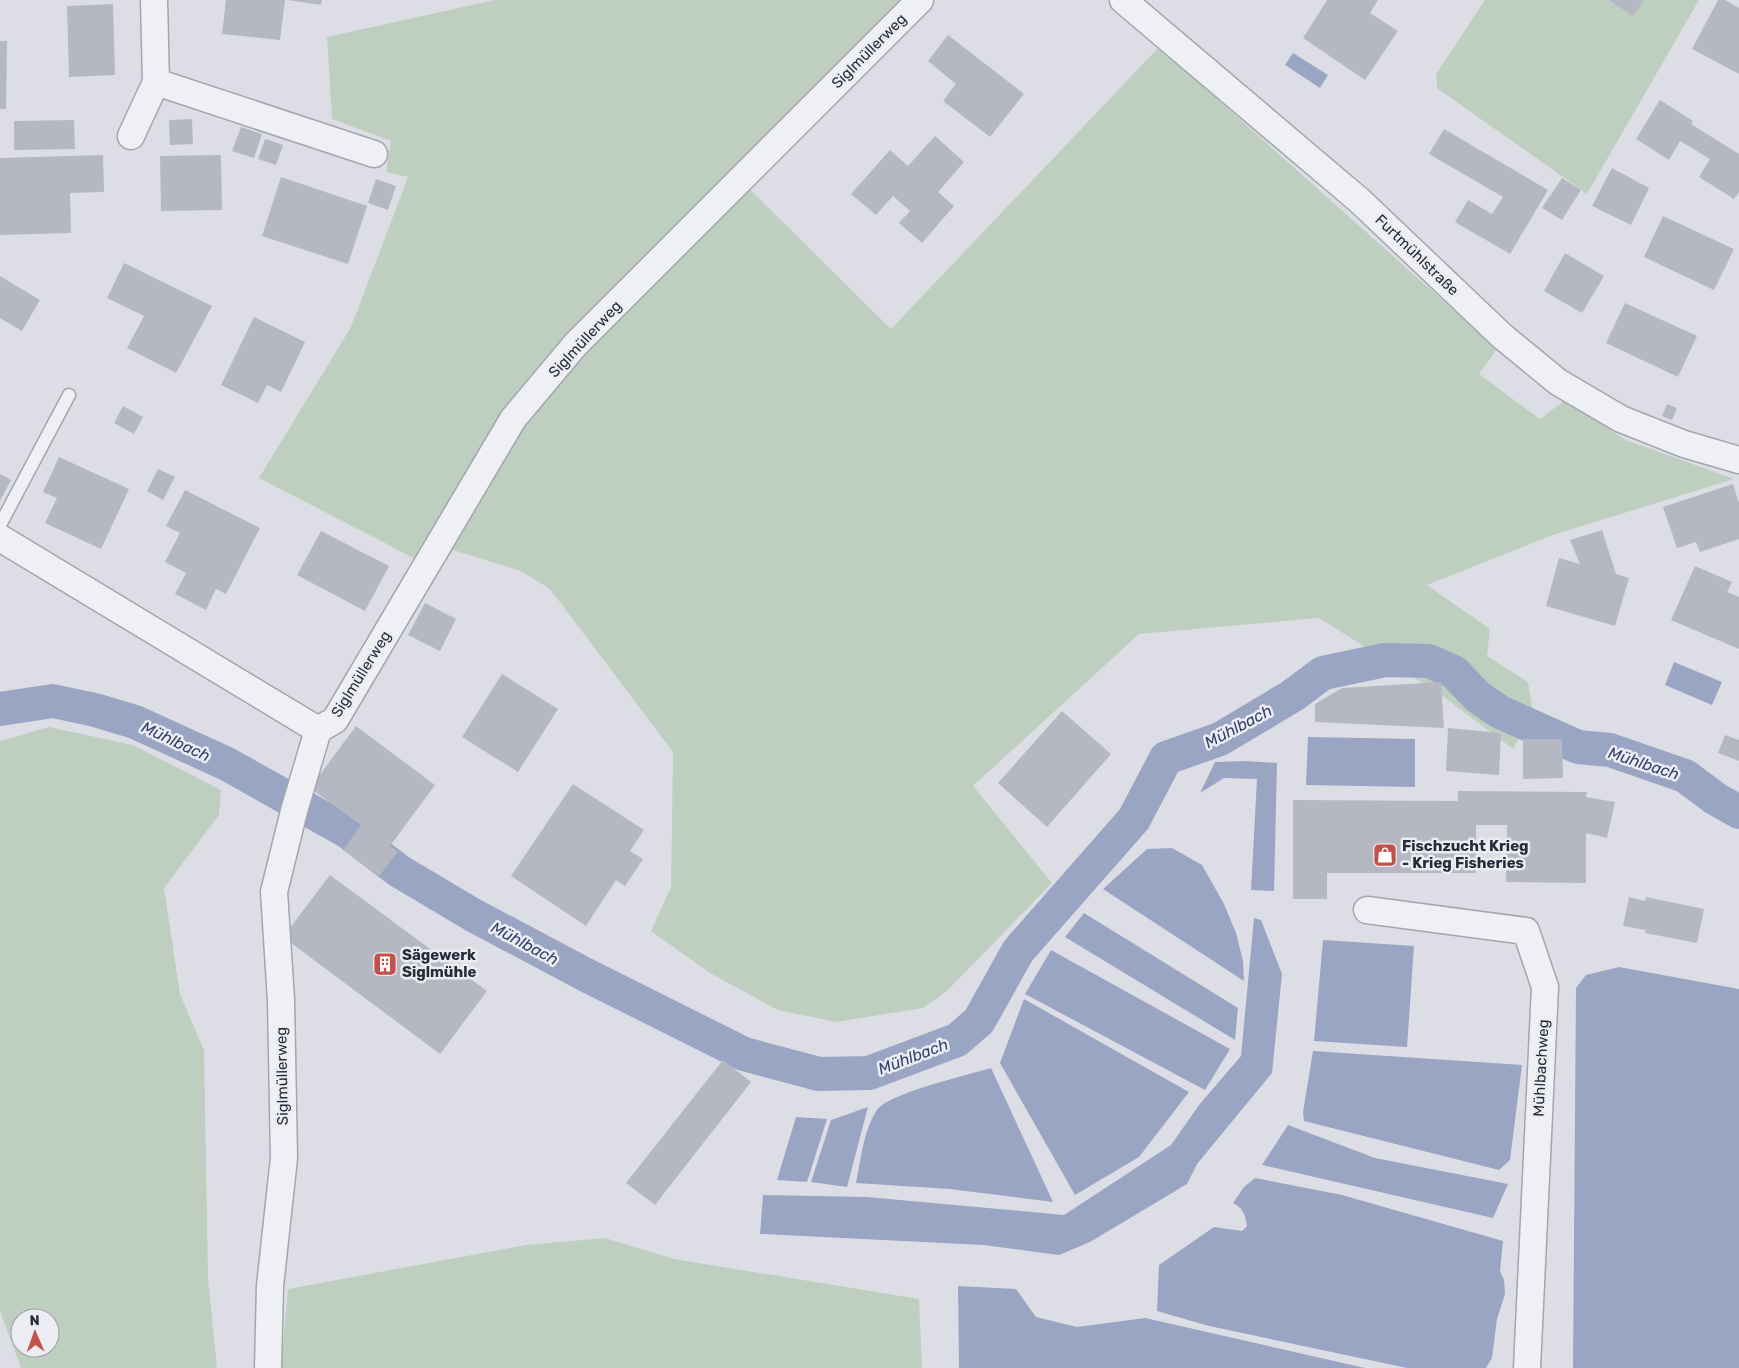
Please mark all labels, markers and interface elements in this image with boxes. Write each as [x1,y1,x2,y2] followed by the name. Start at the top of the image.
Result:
[828,10,910,92] street label: Siglmüllerweg
[1372,211,1462,299] street label: Furtmühlstraße
[545,297,625,381] street label: Siglmüllerweg
[327,627,395,721] street label: Siglmüllerweg
[1201,701,1275,752] water label: Mühlbach
[138,717,213,766] water label: Mühlbach
[1606,743,1682,784] water label: Mühlbach
[1402,837,1529,872] place label: Fischzucht Krieg - Krieg Fisheries
[1372,842,1398,868] shop icon: Fischzucht Krieg - Krieg Fisheries
[488,918,562,969] water label: Mühlbach
[402,946,476,981] place label: Sägewerk Siglmühle
[372,951,398,977] building icon: Sägewerk Siglmühle
[1529,1019,1553,1117] street label: Mühlbachweg
[272,1027,292,1125] street label: Siglmüllerweg
[875,1034,951,1079] water label: Mühlbach
[10,1308,60,1358] north arrow
[29,1312,40,1329] text: N

